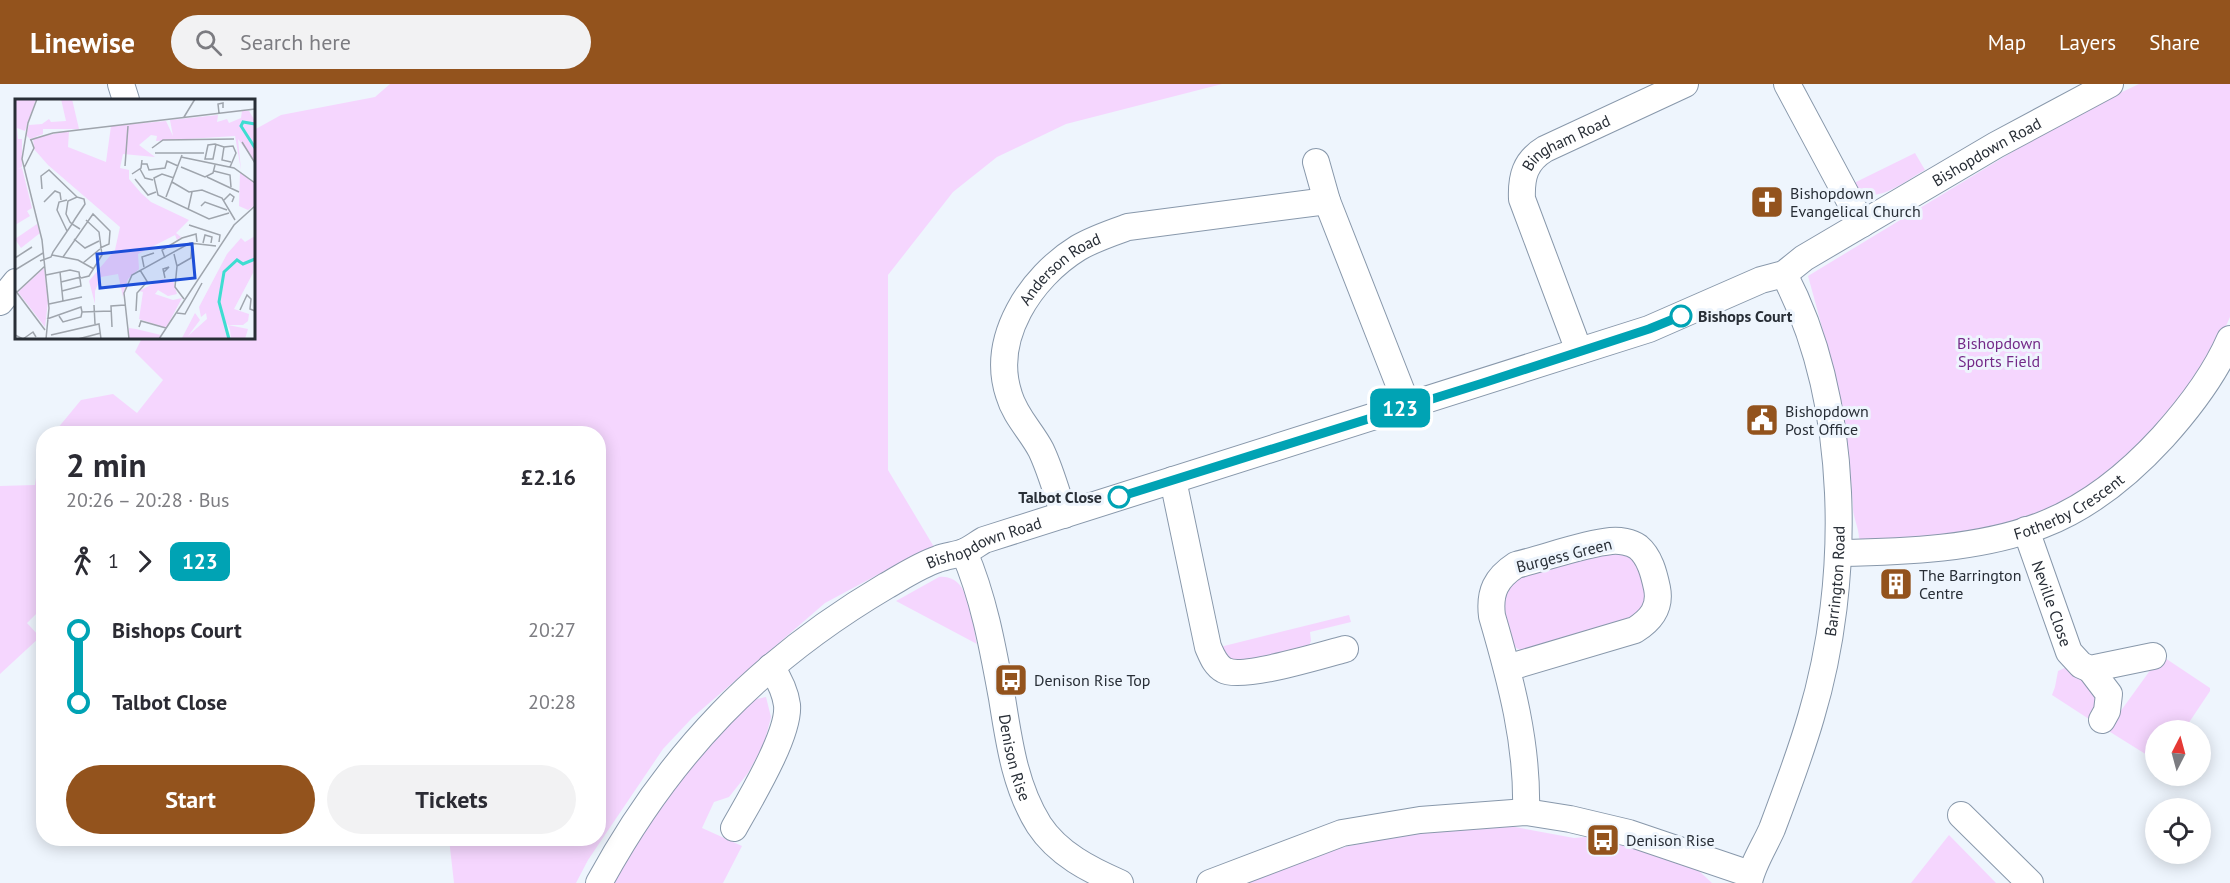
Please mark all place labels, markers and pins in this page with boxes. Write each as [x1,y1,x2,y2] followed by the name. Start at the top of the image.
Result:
[1790,183,1921,221] place label: Bishopdown Evangelical Church
[1749,184,1785,220] church icon: Bishopdown Evangelical Church
[1670,305,1692,327] marker: Bishops Court
[1698,306,1793,326] place label: Bishops Court
[1785,401,1869,439] place label: Bishopdown Post Office
[1744,402,1780,438] public building icon: Bishopdown Post Office
[1108,486,1130,508] marker: Talbot Close
[1018,487,1102,507] place label: Talbot Close
[1919,565,2021,603] place label: The Barrington Centre
[1878,566,1914,602] building icon: The Barrington Centre
[993,662,1029,698] bus stop icon: Denison Rise Top
[1034,670,1150,690] place label: Denison Rise Top
[1585,822,1621,858] bus stop icon: Denison Rise
[1626,830,1715,850] place label: Denison Rise

